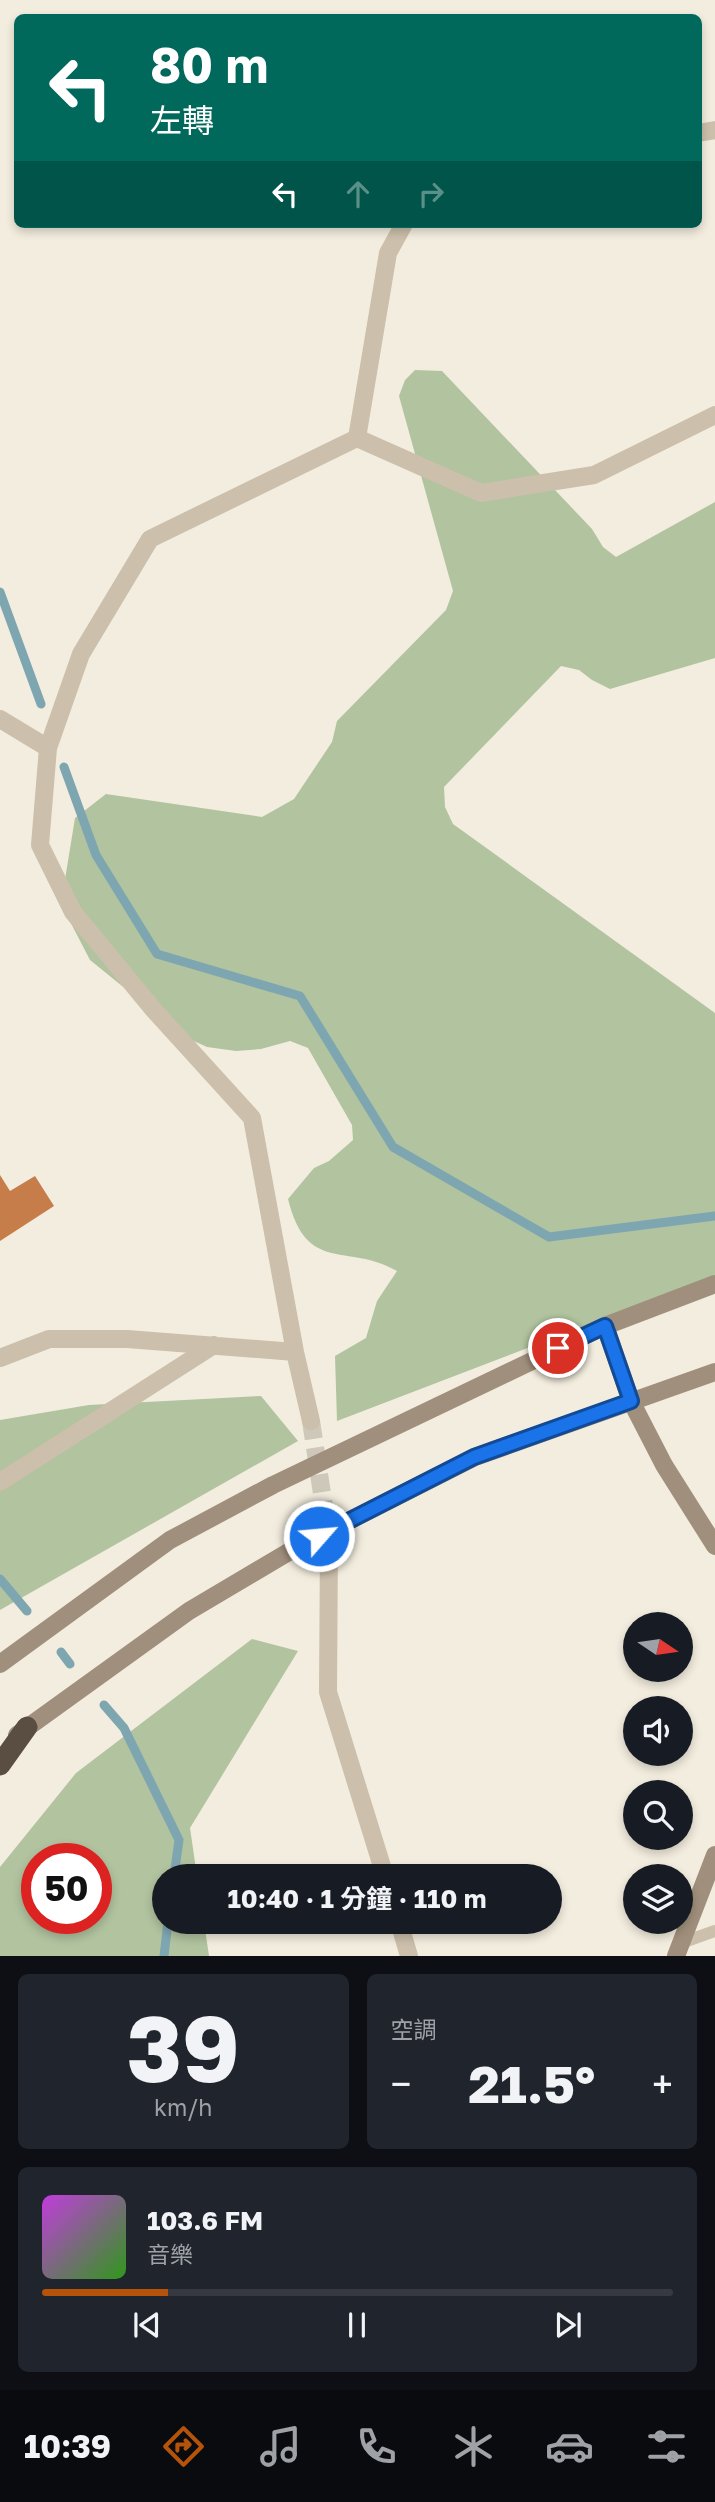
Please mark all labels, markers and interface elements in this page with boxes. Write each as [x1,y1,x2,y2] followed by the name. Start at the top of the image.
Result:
[150,35,268,94] text: 80 m
[35,42,126,133] icon: left
[150,101,214,139] text: 左轉
[266,175,304,213] icon: left
[339,175,377,213] icon: ahead
[412,175,450,213] icon: right
[528,1318,588,1378] pin
[539,1329,577,1367] icon: arrive
[282,1499,356,1573] position arrow
[623,1612,693,1682] north arrow
[623,1612,693,1934] map controls
[623,1696,693,1766] button: sound
[623,1780,693,1850] button: search
[21,1843,112,1934] speed limit sign: 50
[623,1864,693,1934] button: layers
[227,1883,487,1914] text: 10:40 · 1 分鐘 · 110 m
[127,1993,240,2102] text: 39
[391,2015,437,2043] text: 空調
[468,2052,595,2114] text: 21.5°
[391,2061,411,2106] text: −
[652,2061,673,2106] text: +
[154,2093,213,2121] text: km/h
[147,2205,263,2236] text: 103.6 FM
[147,2240,193,2268] text: 音樂
[128,2306,166,2344] icon: previous
[338,2306,376,2344] icon: pause
[549,2306,587,2344] icon: next
[159,2422,208,2471] icon: directions
[256,2422,305,2471] icon: music
[352,2422,401,2471] icon: phone
[449,2422,498,2471] icon: climate
[545,2422,594,2471] icon: car
[642,2422,691,2471] icon: filters
[24,2427,111,2465] text: 10:39

